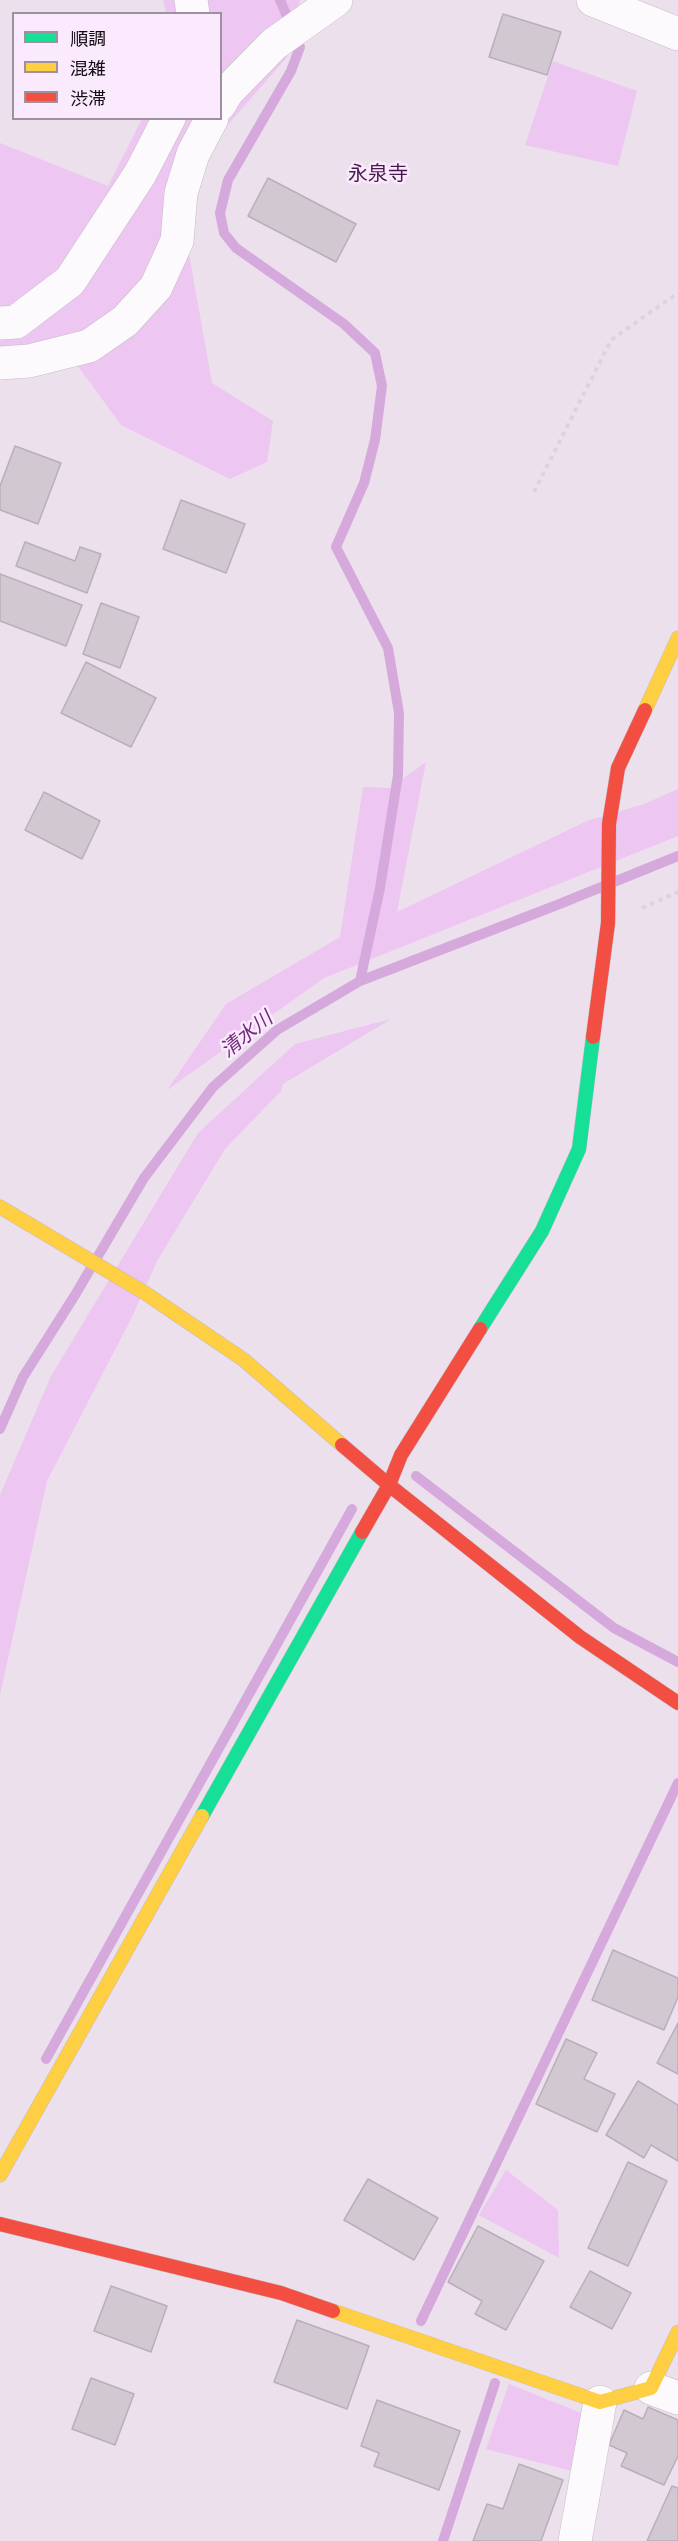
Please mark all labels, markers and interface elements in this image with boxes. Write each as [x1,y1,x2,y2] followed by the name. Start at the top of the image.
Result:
[12,12,222,120] legend
[70,26,106,50] text: 順調
[70,56,106,80] text: 混雑
[70,86,106,110] text: 渋滞
[348,162,408,186] district label: 永泉寺
[216,1007,278,1063] water label: 清水川

